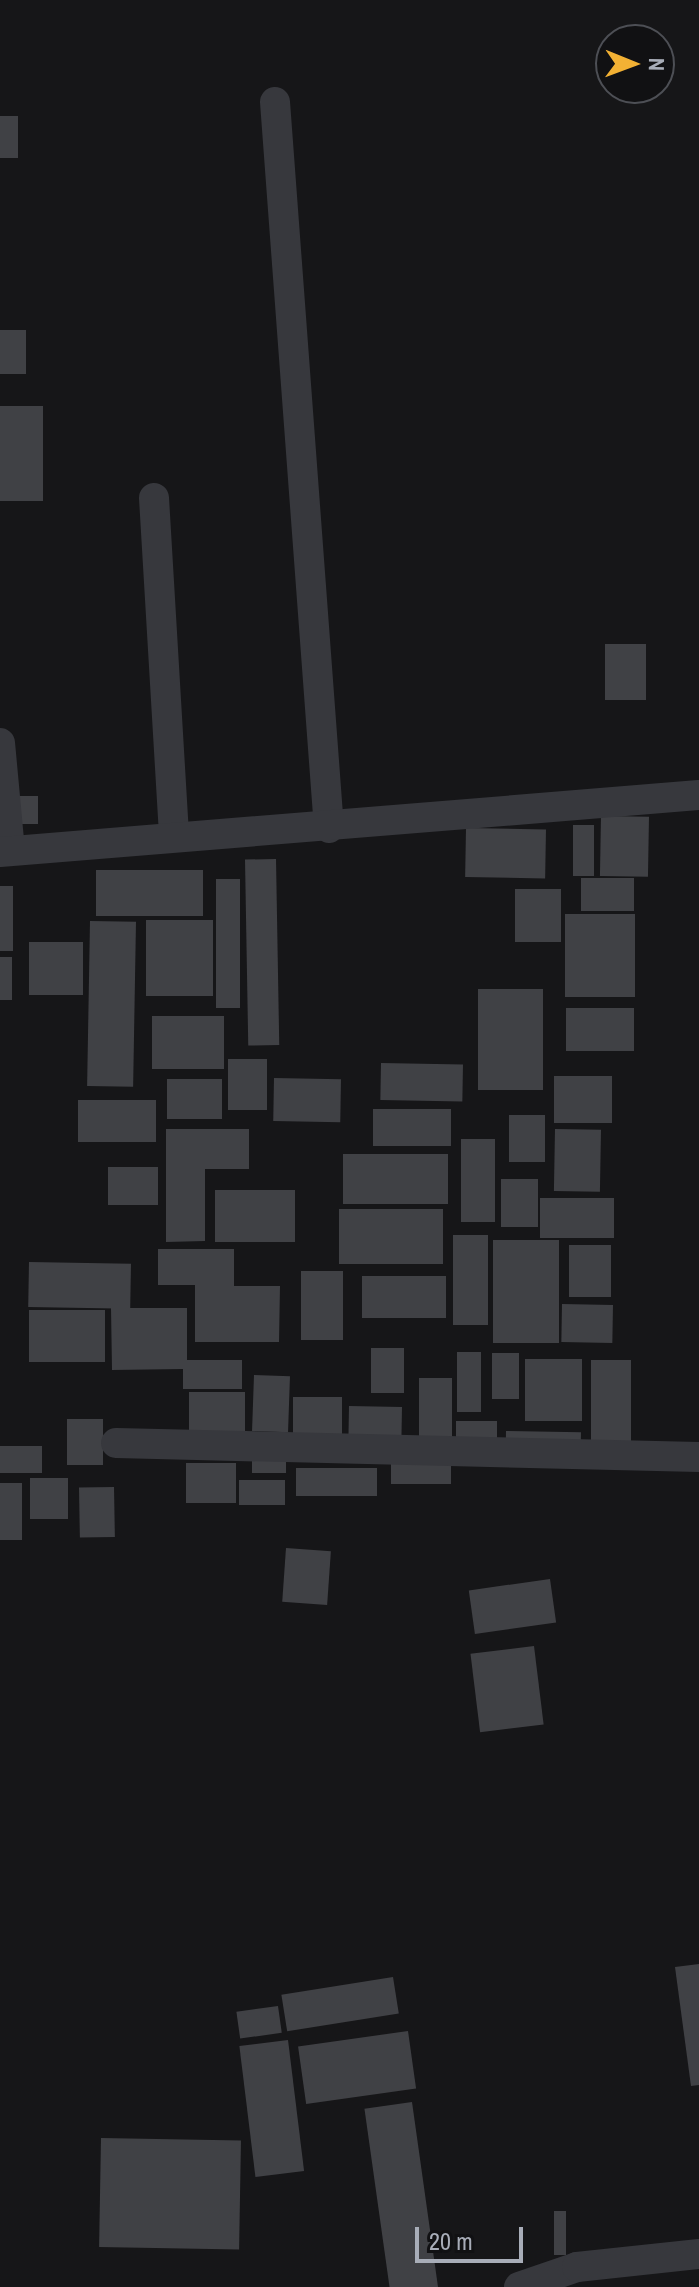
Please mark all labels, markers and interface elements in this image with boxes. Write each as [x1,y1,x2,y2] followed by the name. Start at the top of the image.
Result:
[595,24,675,104] north arrow
[642,58,672,71] text: N
[419,2211,527,2261] scale bar
[429,2225,473,2257] text: 20 m

